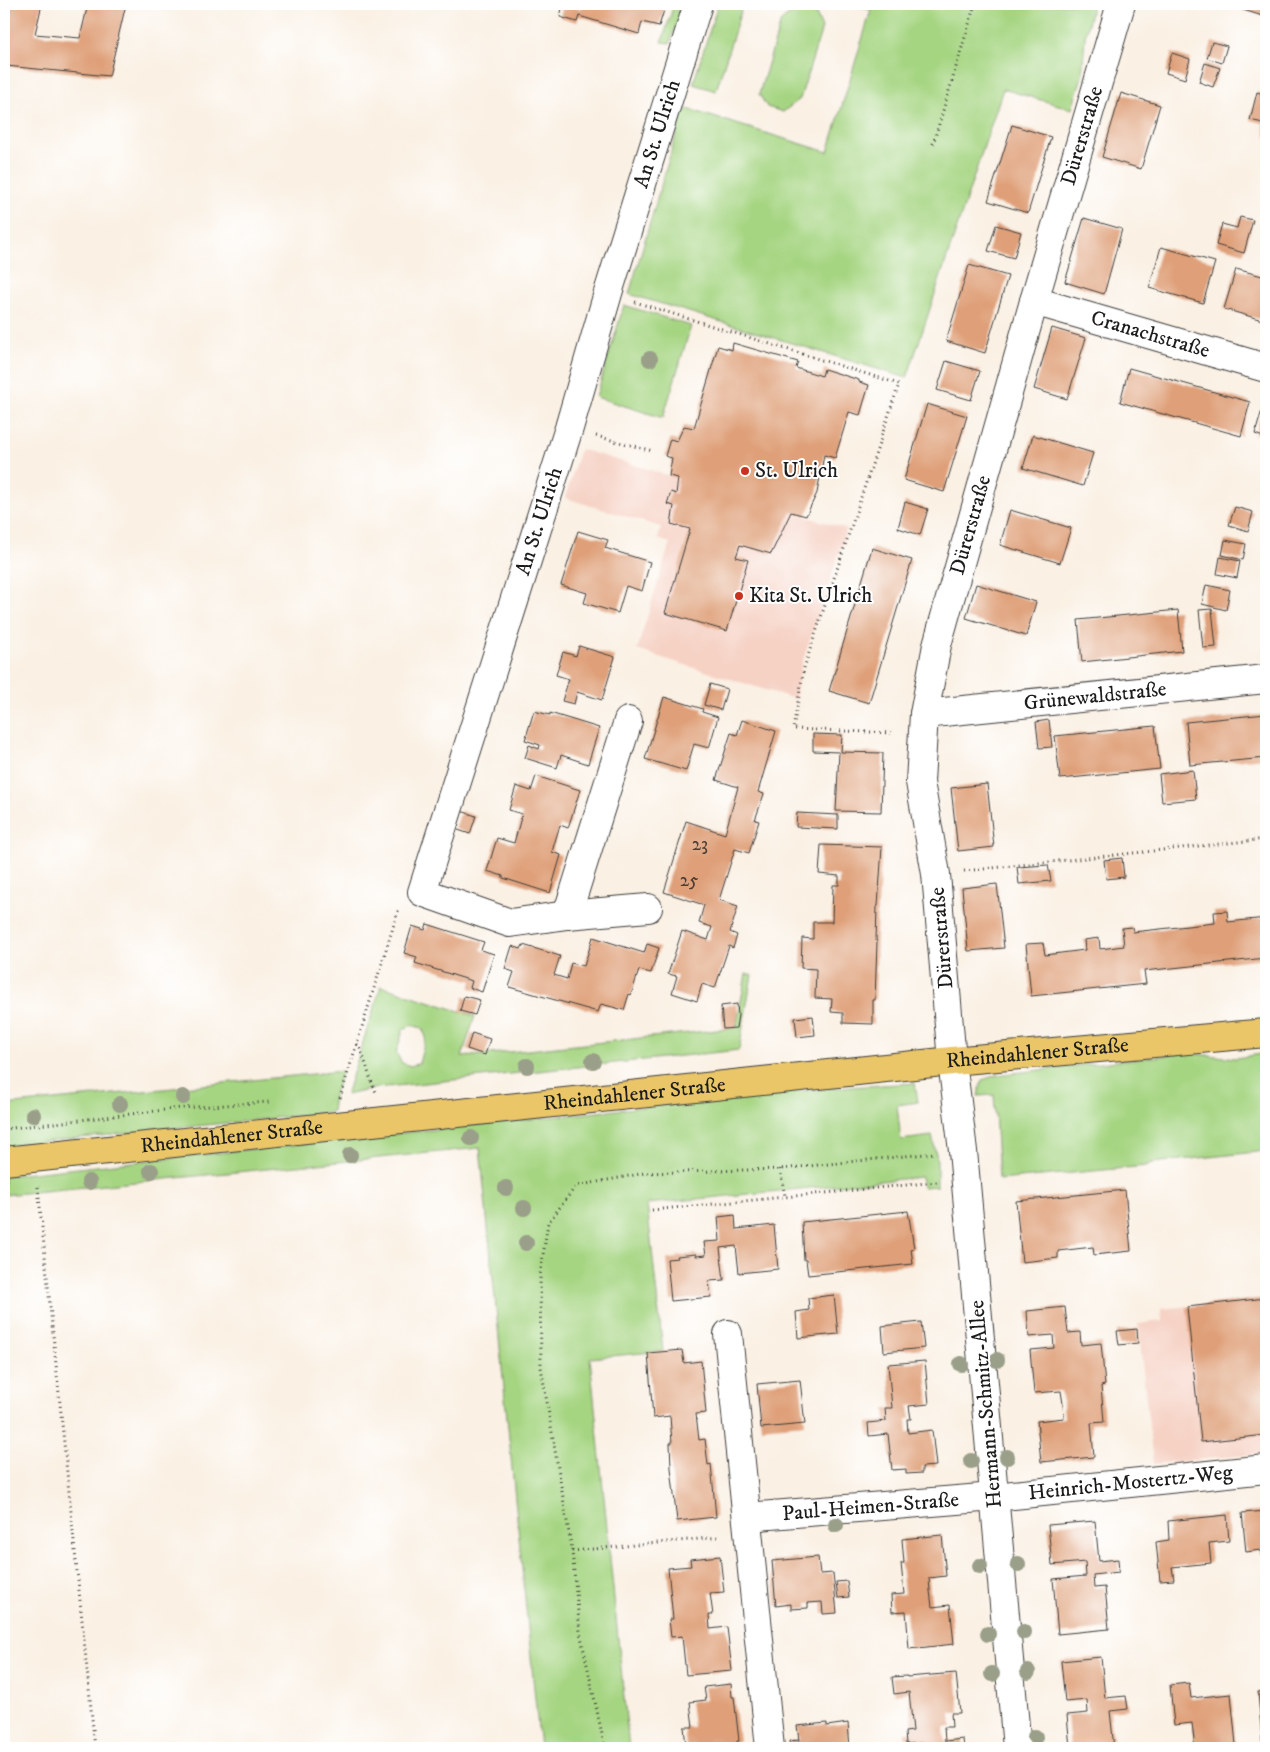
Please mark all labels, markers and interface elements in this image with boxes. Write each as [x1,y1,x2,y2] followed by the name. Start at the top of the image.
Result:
[628,77,687,191] street label: An St. Ulrich
[1056,83,1109,188] street label: Dürerstraße
[1088,305,1213,364] street label: Cranachstraße
[755,458,838,484] place label: St. Ulrich
[510,464,569,579] street label: An St. Ulrich
[739,465,751,477] marker: St. Ulrich
[944,472,997,578] street label: Dürerstraße
[749,583,872,609] place label: Kita St. Ulrich
[733,590,745,602] marker: Kita St. Ulrich
[1022,676,1168,717] street label: Grünewaldstraße
[692,833,708,856] house number: 23
[680,869,699,892] house number: 25
[925,886,959,990] street label: Dürerstraße
[945,1032,1130,1074] street label: Rheindahlener Straße
[542,1072,727,1117] street label: Rheindahlener Straße
[139,1114,324,1160] street label: Rheindahlener Straße
[964,1299,1008,1509] street label: Hermann-Schmitz-Allee
[1027,1459,1235,1506] street label: Heinrich-Mostertz-Weg
[781,1487,960,1527] street label: Paul-Heimen-Straße

